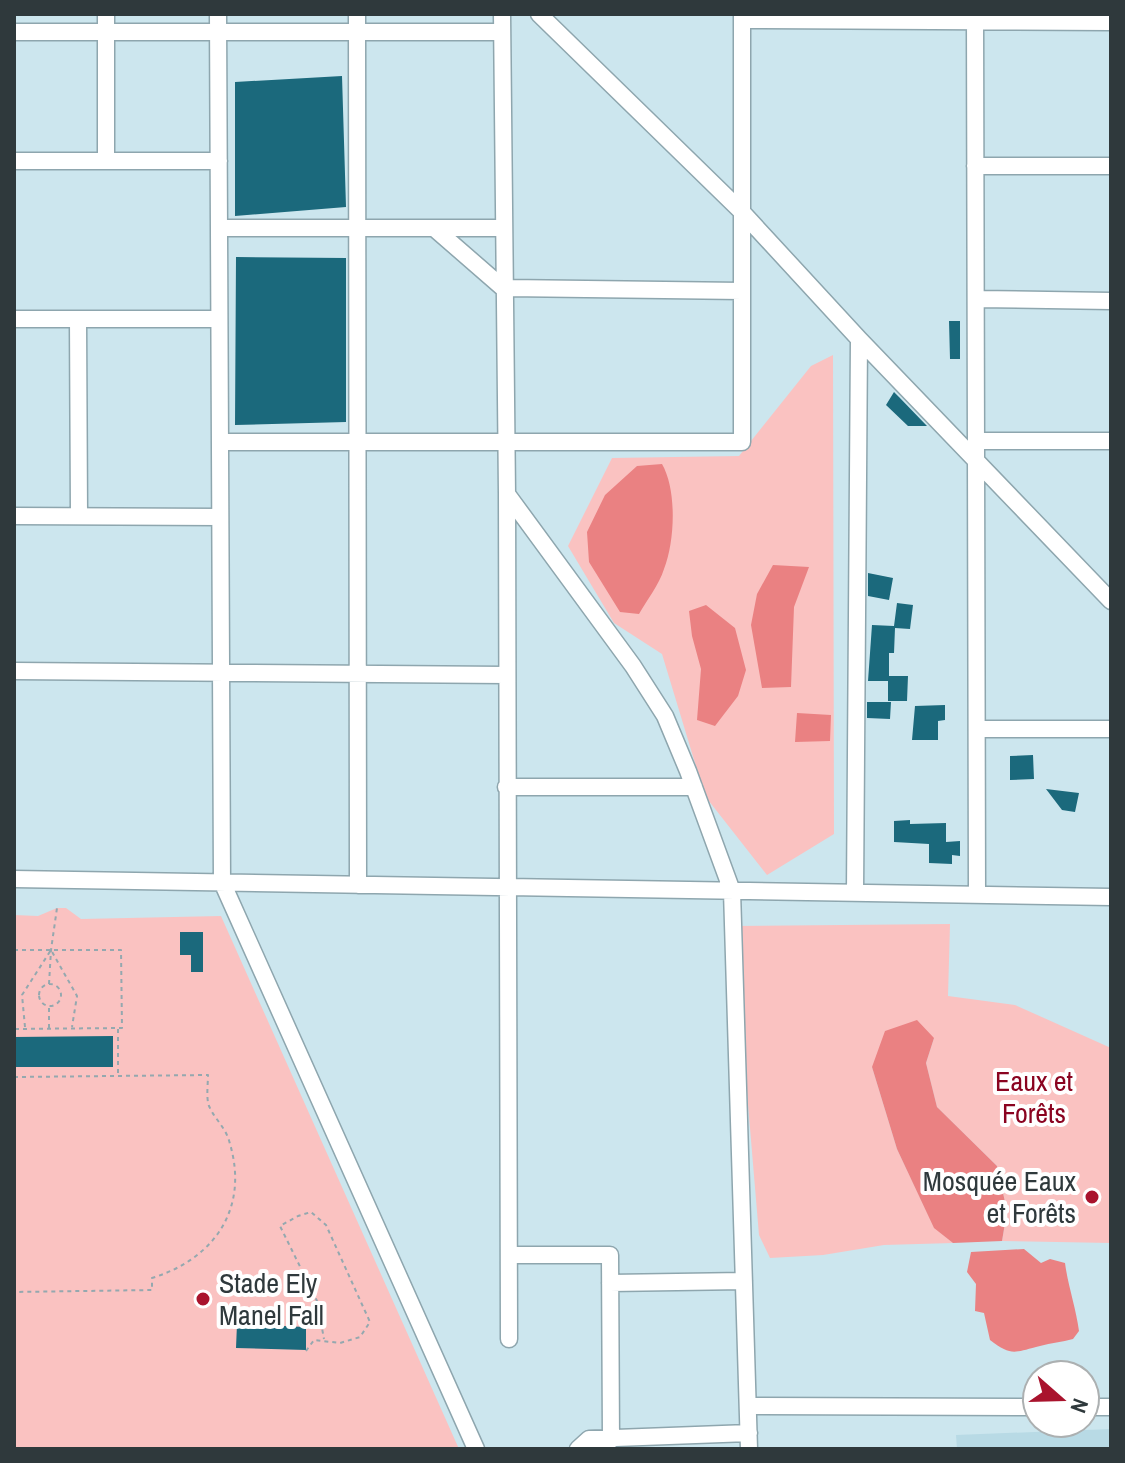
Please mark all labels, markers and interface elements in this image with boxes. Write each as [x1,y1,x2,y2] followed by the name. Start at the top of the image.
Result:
[995,1062,1073,1132] park label: Eaux et Forêts
[923,1162,1077,1232] place label: Mosquée Eaux et Forêts
[1083,1188,1101,1206] marker: Mosquée Eaux et Forêts
[219,1264,324,1334] place label: Stade Ely Manel Fall
[194,1290,212,1308] marker: Stade Ely Manel Fall
[1021,1359,1101,1439] north arrow
[1063,1395,1096,1417] text: N

